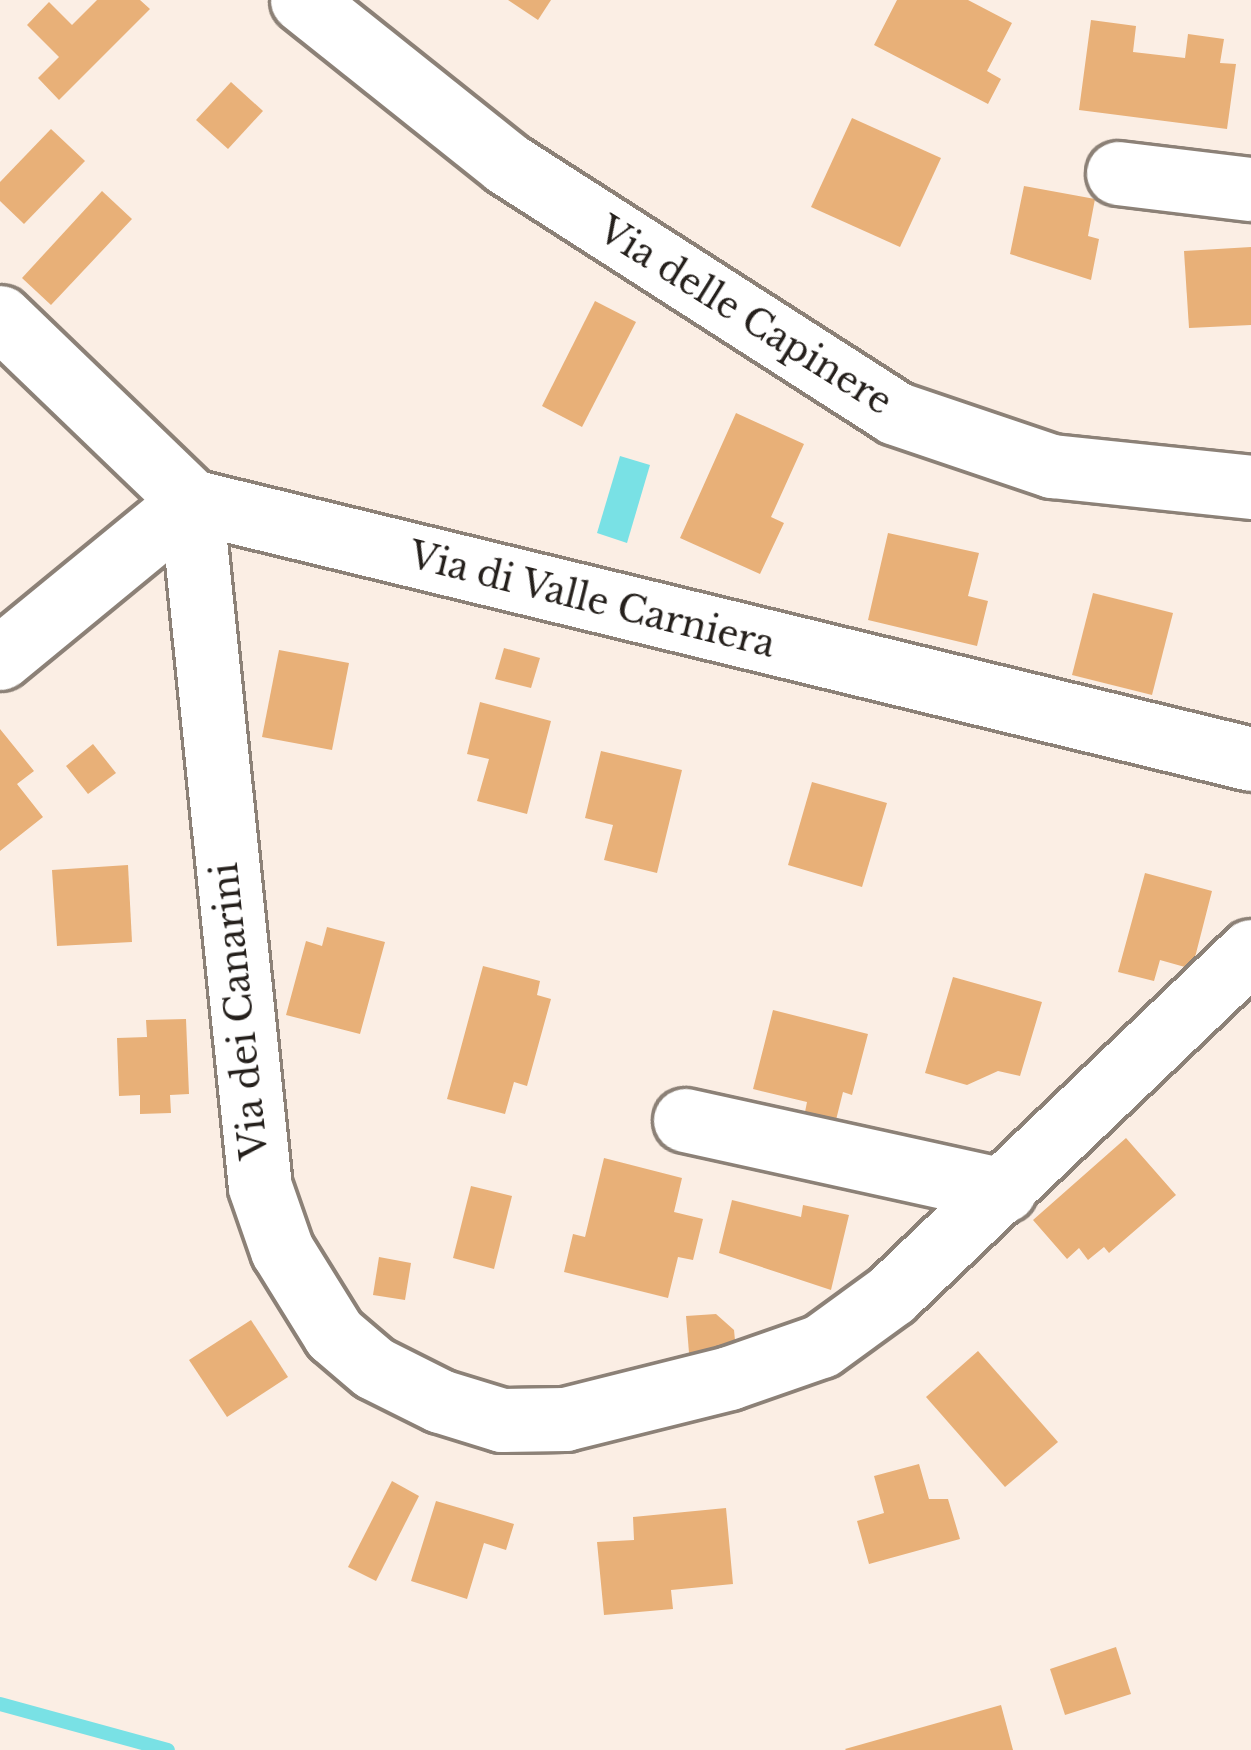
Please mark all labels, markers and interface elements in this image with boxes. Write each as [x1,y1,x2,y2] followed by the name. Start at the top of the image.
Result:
[590,208,900,424] street label: Via delle Capinere
[404,533,780,667] street label: Via di Valle Carniera
[203,861,277,1161] street label: Via dei Canarini

